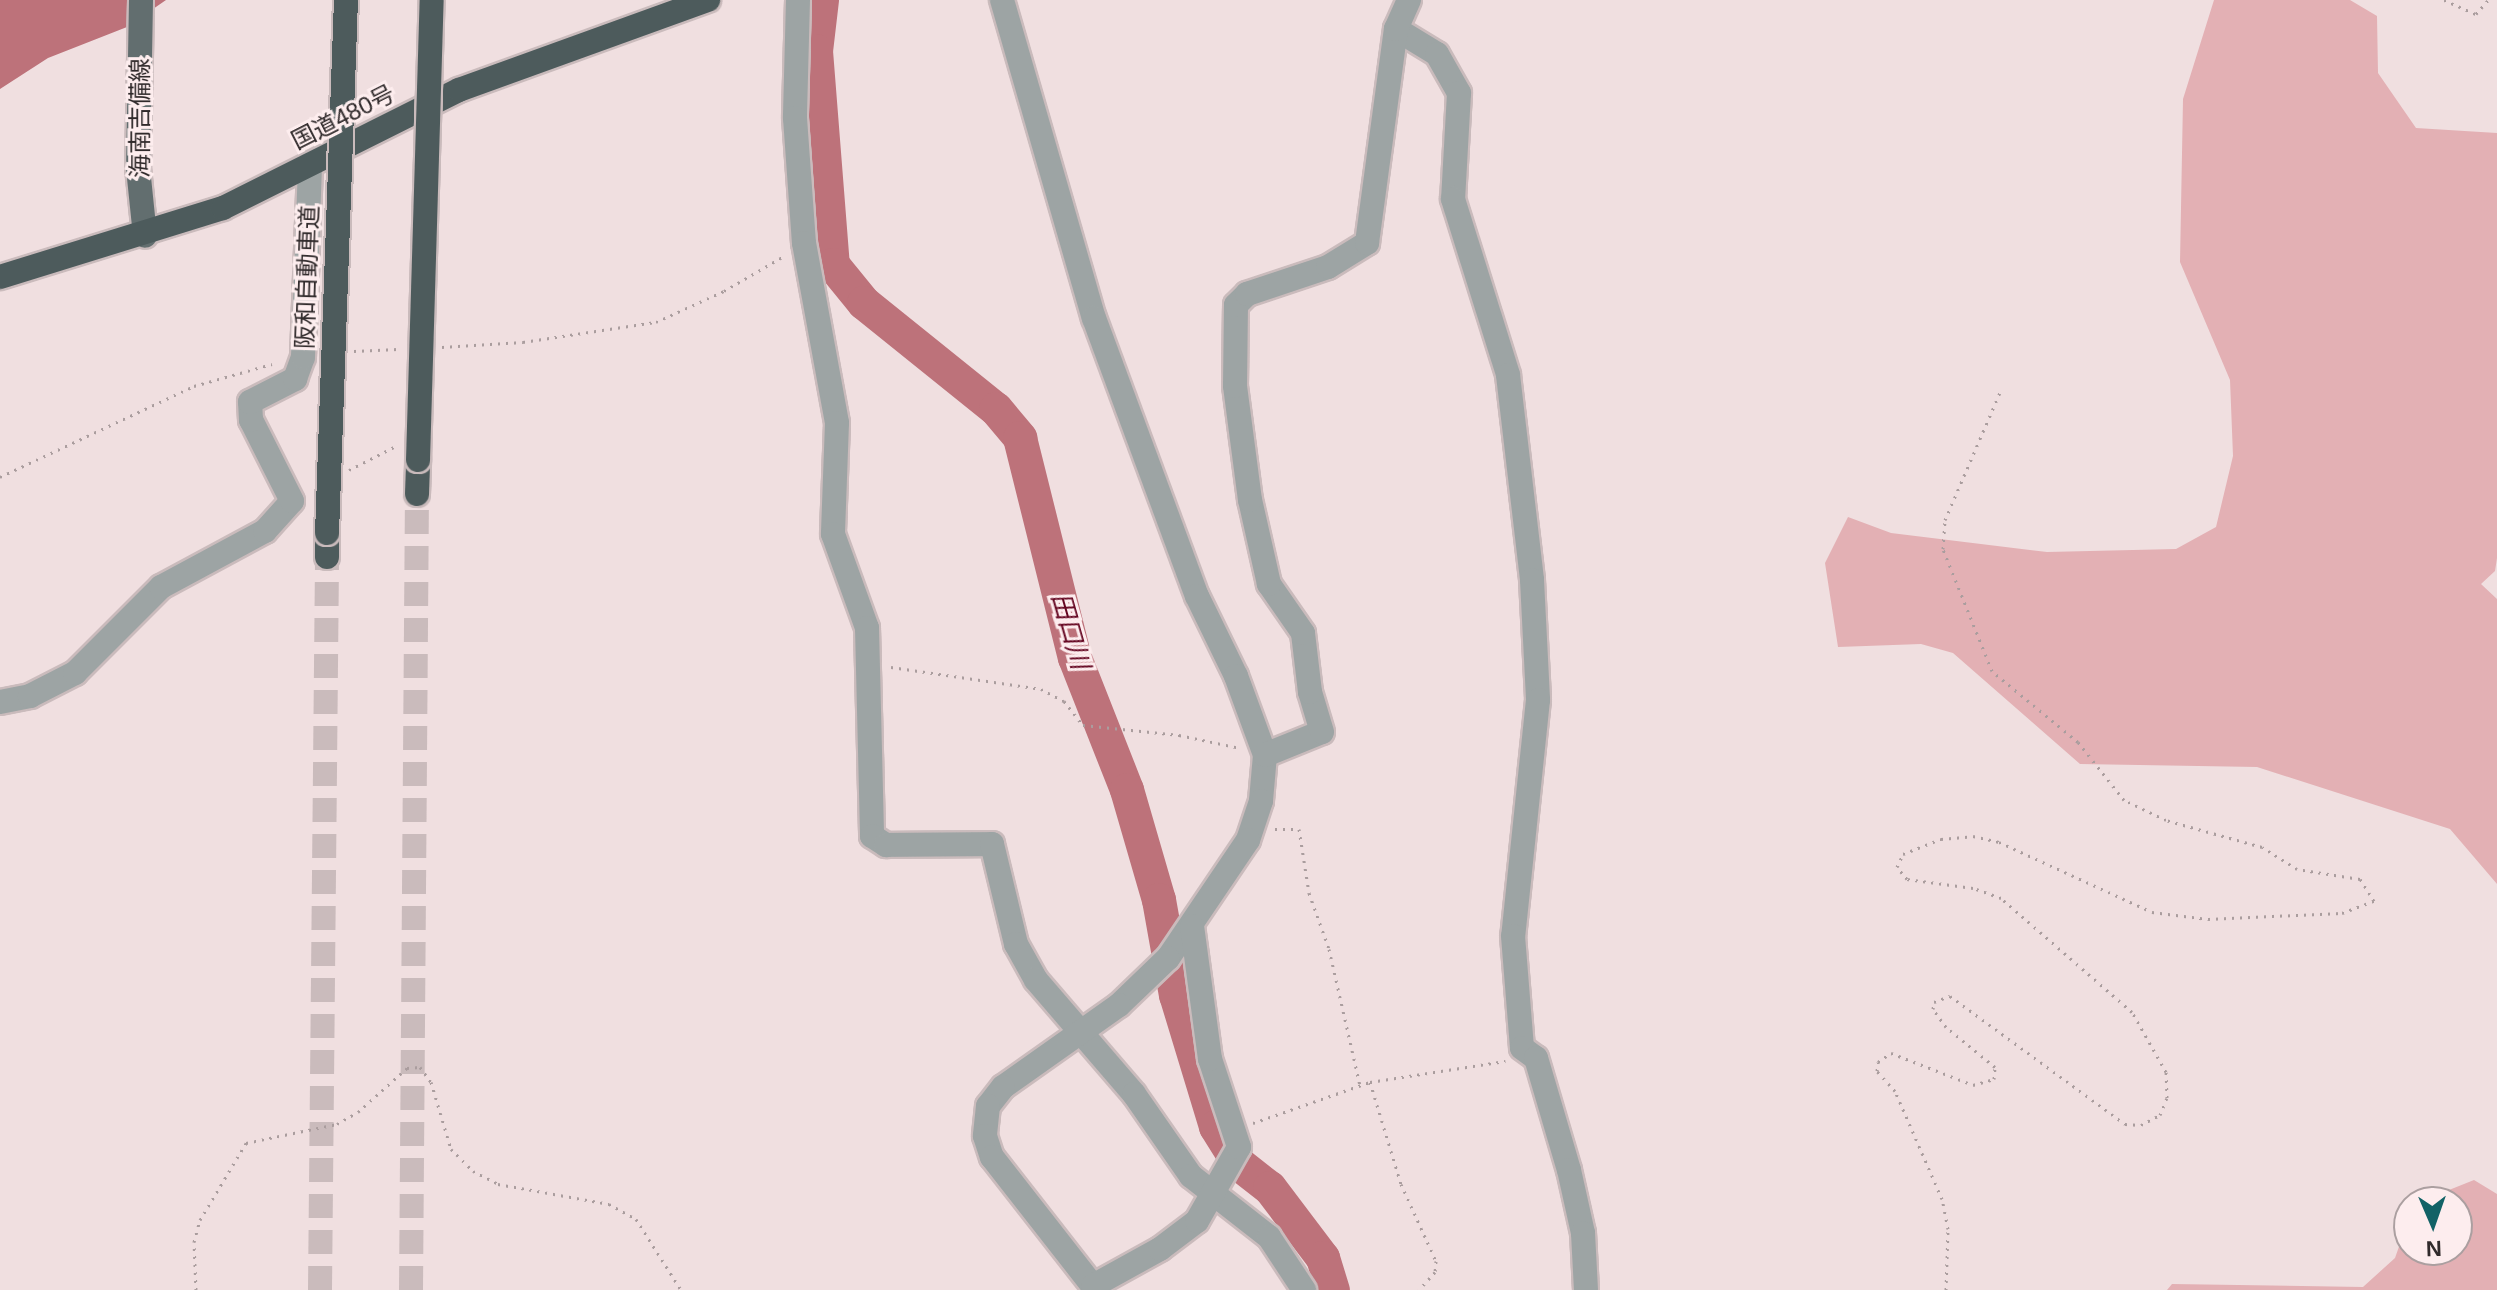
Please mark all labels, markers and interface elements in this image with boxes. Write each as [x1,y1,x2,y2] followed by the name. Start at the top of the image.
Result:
[126,58,154,178] street label: 海南吉備線
[287,79,399,155] street label: 国道480号
[290,205,324,349] street label: 阪和自動車道
[1044,589,1096,673] water label: 田口川
[2393,1186,2473,1266] north arrow
[2425,1236,2442,1261] text: N

